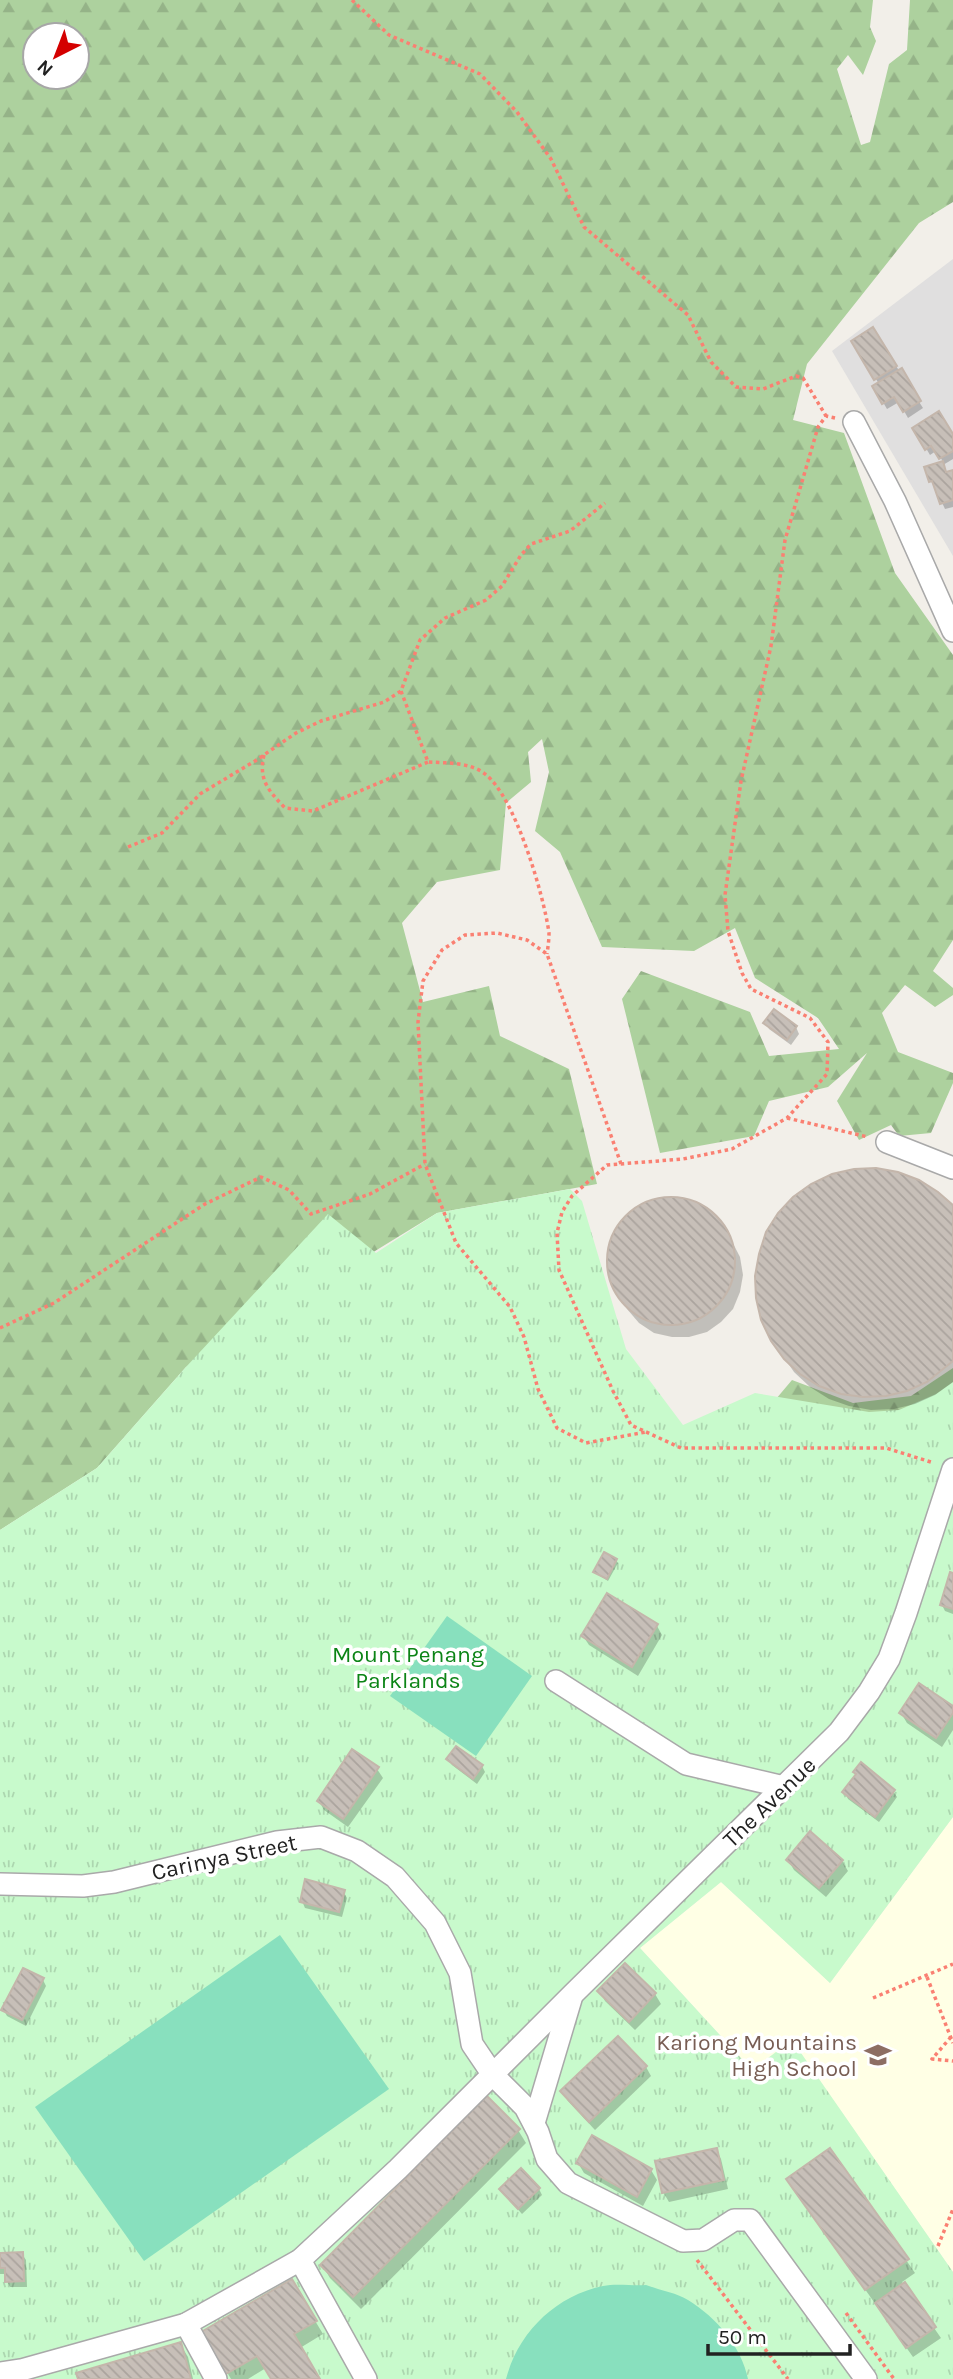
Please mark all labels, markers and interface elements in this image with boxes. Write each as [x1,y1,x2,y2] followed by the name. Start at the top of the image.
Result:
[21,21,91,91] north arrow
[33,55,58,81] text: N
[332,1641,484,1694] park label: Mount Penang Parklands
[717,1752,821,1853] street label: The Avenue
[149,1829,300,1886] street label: Carinya Street
[656,2029,857,2082] place label: Kariong Mountains High School
[863,2040,893,2070] school or university icon: Kariong Mountains High School
[708,2312,850,2356] scale bar
[718,2325,767,2349] text: 50 m

